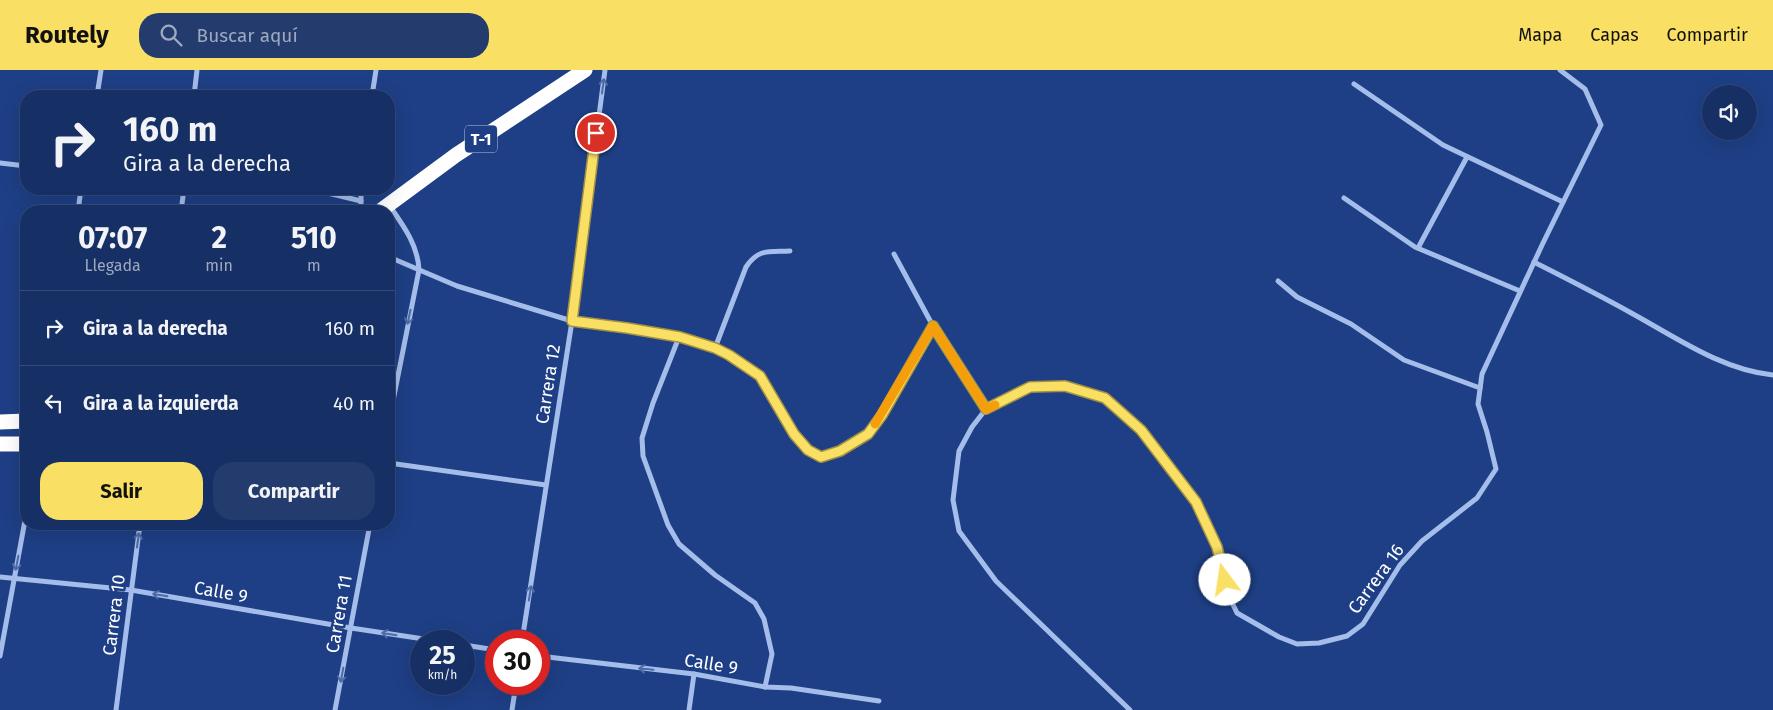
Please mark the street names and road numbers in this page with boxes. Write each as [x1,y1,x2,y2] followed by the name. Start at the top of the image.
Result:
[465,126,497,152] road number: T-1
[531,342,565,425] street label: Carrera 12
[1343,540,1409,618] street label: Carrera 16
[98,573,130,657] street label: Carrera 10
[321,573,357,655] street label: Carrera 11
[193,576,249,608] street label: Calle 9
[683,649,739,679] street label: Calle 9

